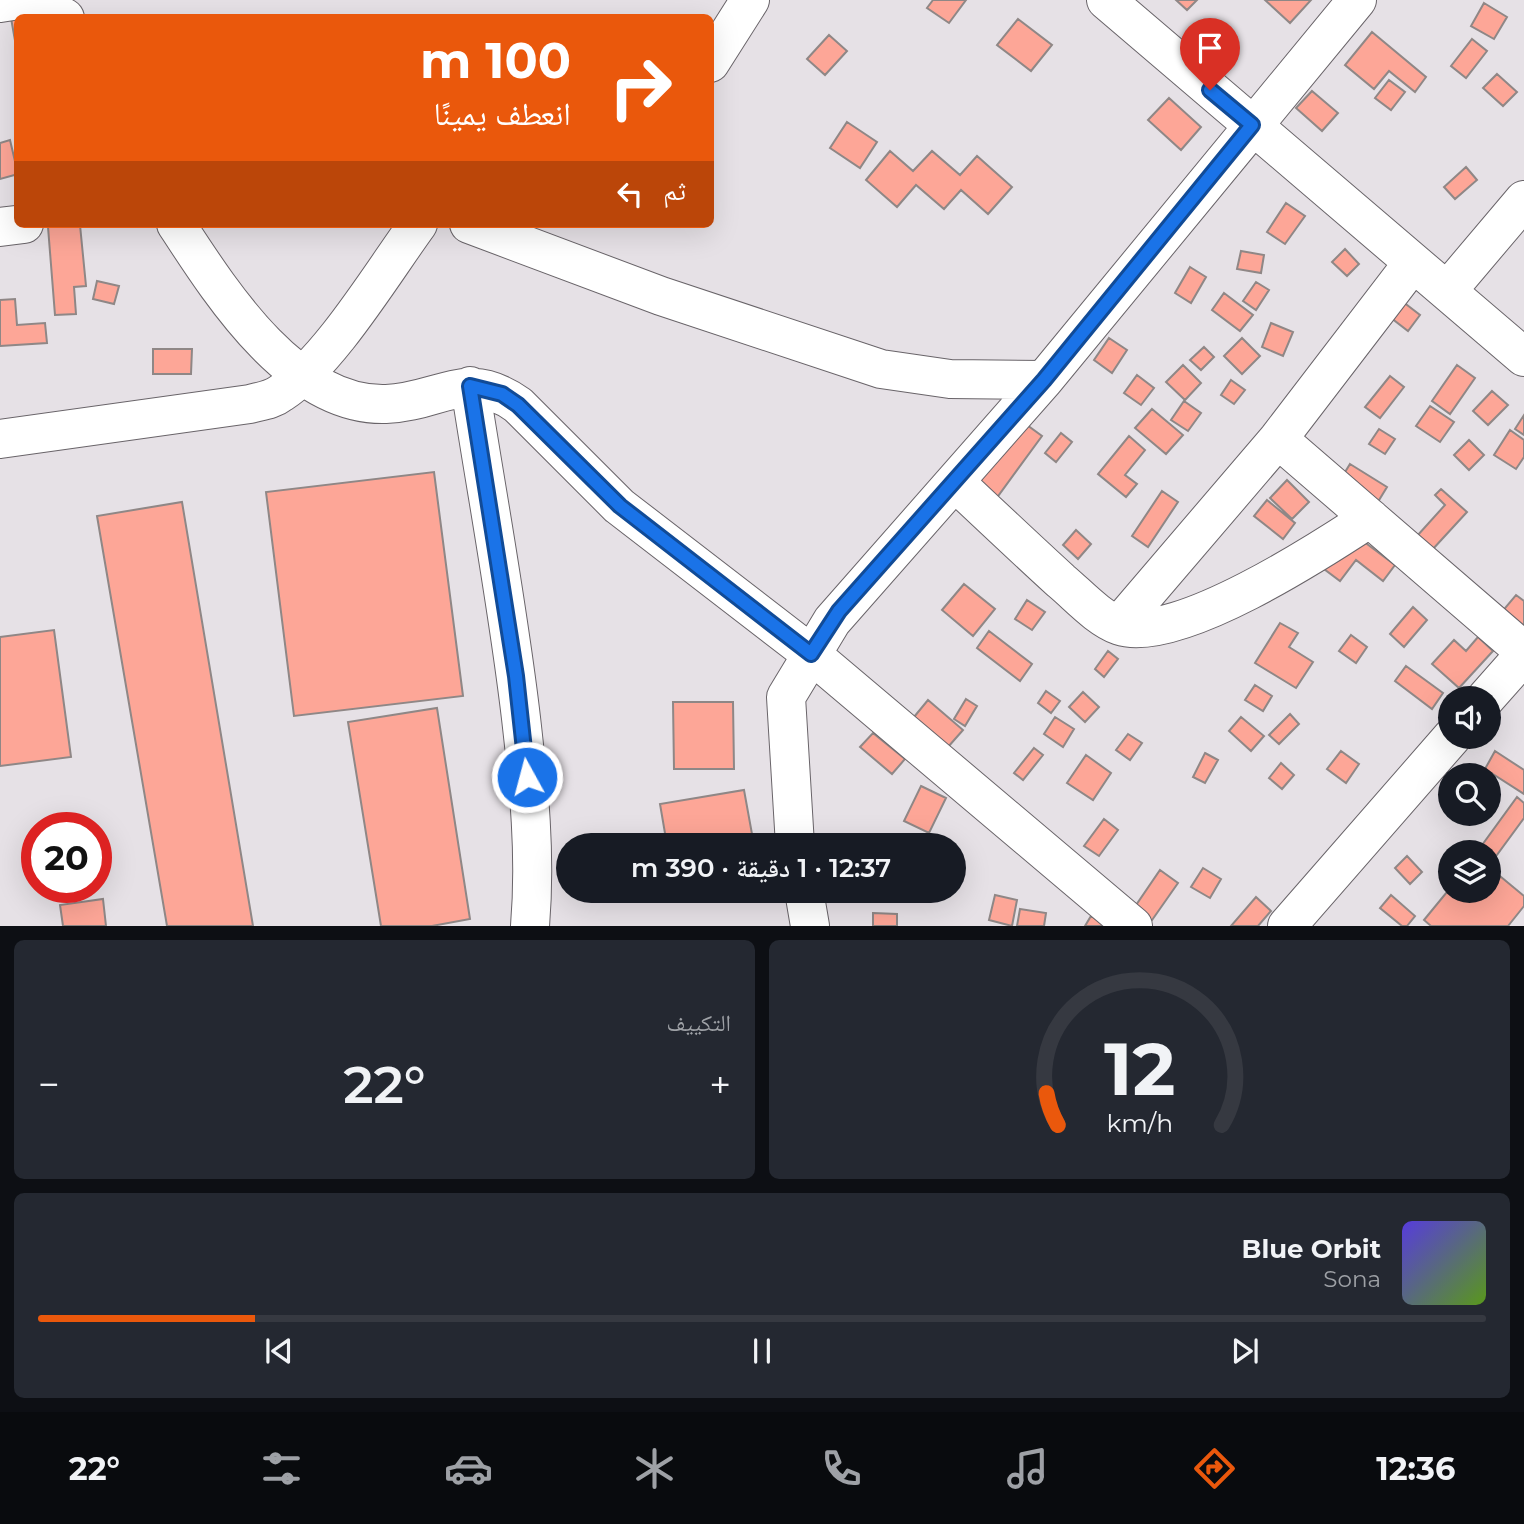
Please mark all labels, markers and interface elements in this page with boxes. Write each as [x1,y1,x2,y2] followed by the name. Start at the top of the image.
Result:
[1180,18,1240,90] pin
[1191,29,1229,67] icon: arrive
[420,31,571,90] text: 100 m
[595,42,686,133] icon: right
[434,94,571,133] text: انعطف يمينًا
[611,175,649,213] icon: left
[663,175,686,207] text: ثم
[1438,686,1501,903] map controls
[1438,686,1501,749] button: sound
[490,740,564,814] position arrow
[1438,763,1501,826] button: search
[21,812,112,903] speed limit sign: 20
[1438,840,1501,903] button: layers
[631,852,891,884] text: 12:37 · 1 دقيقة · 390 m
[666,1009,731,1037] text: التكييف
[1104,1026,1175,1114] text: 12
[343,1053,426,1116] text: 22°
[38,1061,60,1108] text: −
[709,1061,731,1108] text: +
[1106,1108,1173,1138] text: km/h
[1242,1233,1381,1265] text: Blue Orbit
[1323,1265,1381,1293] text: Sona
[260,1332,298,1370] icon: previous
[743,1332,781,1370] icon: pause
[1226,1332,1264,1370] icon: next
[257,1444,306,1493] icon: filters
[444,1444,493,1493] icon: car
[630,1444,679,1493] icon: climate
[817,1444,866,1493] icon: phone
[1003,1444,1052,1493] icon: music
[1190,1444,1239,1493] icon: directions
[69,1449,120,1488] text: 22°
[1376,1449,1455,1488] text: 12:36

